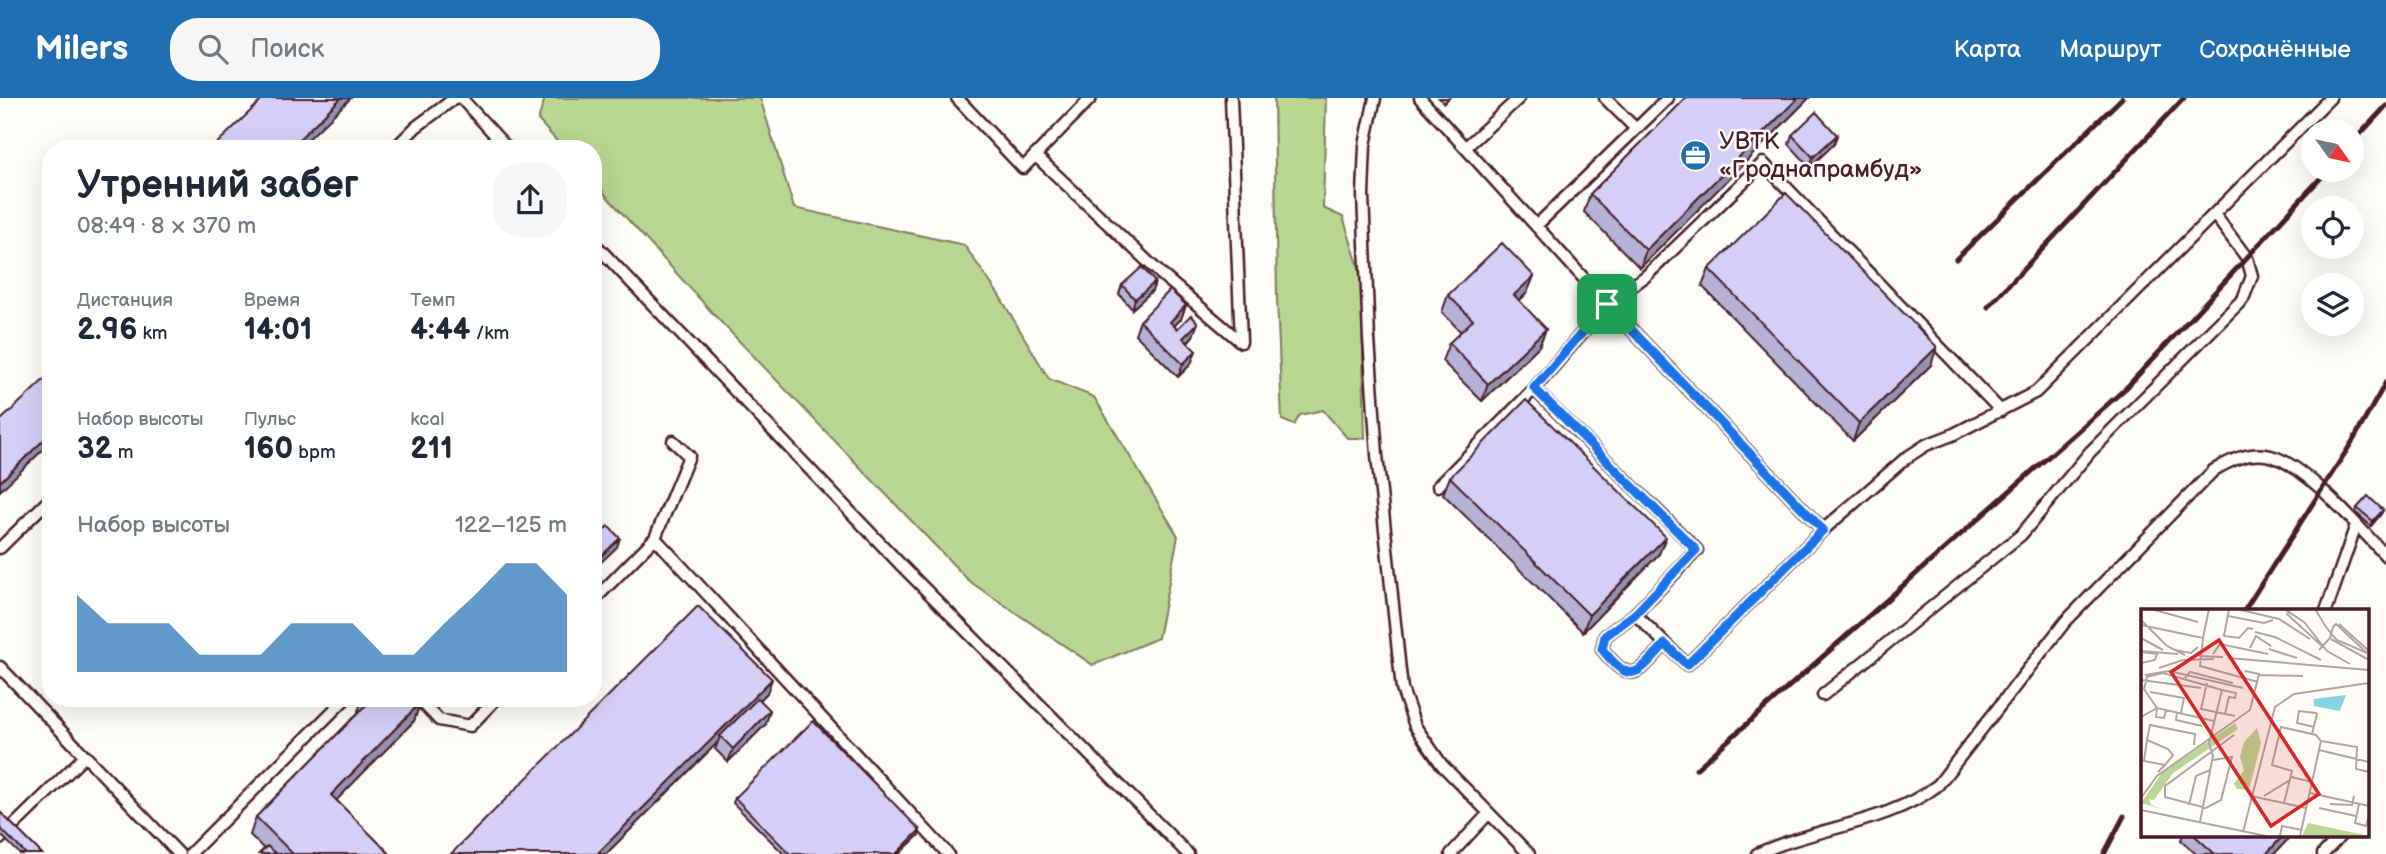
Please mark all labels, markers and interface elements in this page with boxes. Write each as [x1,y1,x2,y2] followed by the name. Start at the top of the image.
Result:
[170,18,660,81] search box
[35,29,128,69] text: Milers
[194,30,232,68] icon: search
[250,34,324,65] text: Поиск
[1954,35,2021,64] text: Карта
[2059,35,2161,64] text: Маршрут
[2199,35,2351,64] text: Сохранённые
[2301,119,2364,182] north arrow
[2301,119,2364,336] map controls
[1719,127,1922,184] place label: УВТК «Гроднапрамбуд»
[1679,138,1713,172] office icon: УВТК «Гроднапрамбуд»
[77,163,359,208] text: Утренний забег
[493,163,567,237] button: share
[2301,196,2364,259] button: locate
[77,212,256,240] text: 08:49 · 8 × 370 m
[2301,273,2364,336] button: layers
[1577,274,1637,334] pin
[1588,285,1626,323] icon: arrive
[77,289,173,312] text: Дистанция
[244,289,300,312] text: Время
[410,289,455,312] text: Темп
[77,312,137,348] text: 2.96
[244,312,312,348] text: 14:01
[410,312,471,348] text: 4:44
[137,322,168,345] text: km
[471,322,509,345] text: /km
[77,408,203,431] text: Набор высоты
[244,408,296,431] text: Пульс
[410,408,444,431] text: kcal
[77,431,113,467] text: 32
[244,431,293,467] text: 160
[410,431,453,467] text: 211
[113,441,133,464] text: m
[293,441,336,464] text: bpm
[77,511,230,539] text: Набор высоты
[455,511,567,539] text: 122–125 m
[2141,609,2368,836] inset map

